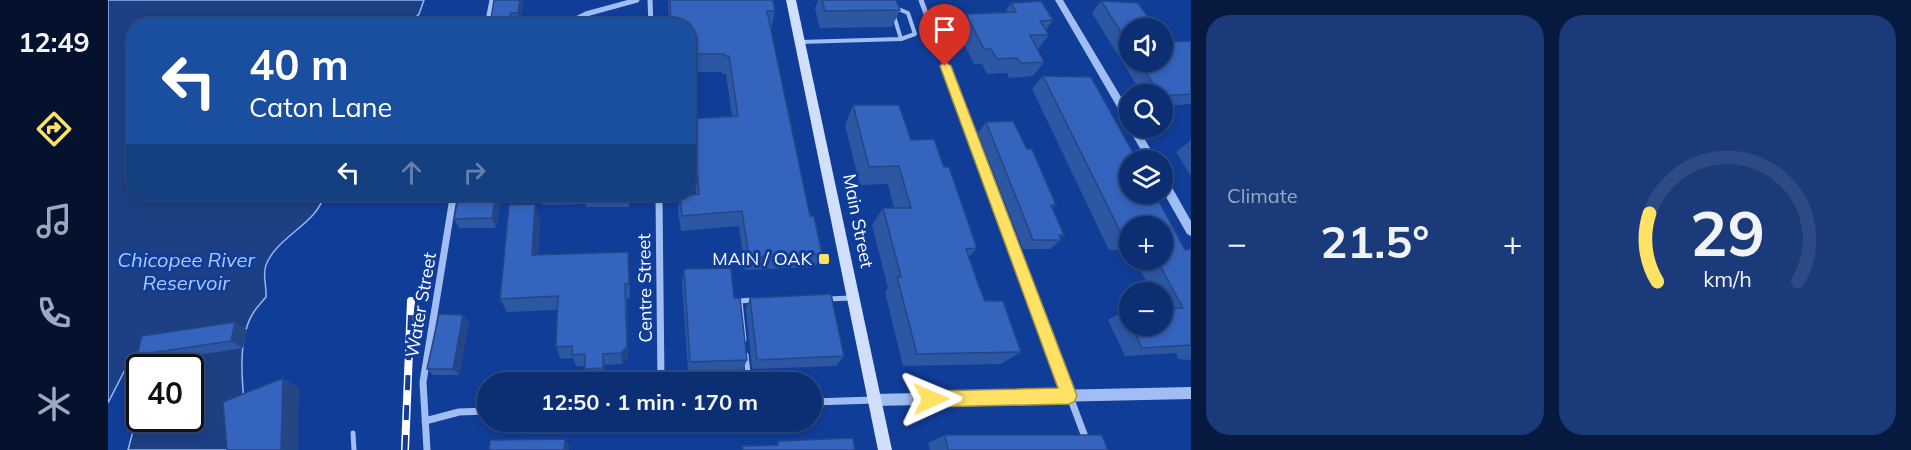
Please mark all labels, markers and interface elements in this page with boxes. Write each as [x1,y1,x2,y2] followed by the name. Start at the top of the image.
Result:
[919,4,970,66] pin
[928,13,961,46] icon: arrive
[1119,18,1173,336] map controls
[1119,18,1173,72] button: sound
[18,25,90,59] text: 12:49
[249,38,349,91] text: 40 m
[150,42,228,120] icon: left
[1119,84,1173,138] button: search
[249,90,392,124] text: Caton Lane
[33,108,75,150] icon: directions
[1119,150,1173,204] button: layers
[332,156,365,189] icon: left
[395,156,428,189] icon: ahead
[458,156,491,189] icon: right
[838,172,879,270] street label: Main Street
[1227,183,1298,208] text: Climate
[1690,193,1765,272] text: 29
[33,200,75,242] icon: music
[1320,213,1429,269] text: 21.5°
[1119,216,1173,270] button: +
[1227,222,1247,263] text: −
[1503,222,1523,263] text: +
[632,233,657,343] street label: Centre Street
[117,247,255,295] water label: Chicopee River Reservoir
[712,247,813,270] place label: MAIN / OAK
[400,250,441,359] street label: Water Street
[817,252,831,266] marker: MAIN / OAK
[1703,265,1751,292] text: km/h
[1119,282,1173,336] button: −
[33,292,75,334] icon: phone
[126,354,204,432] speed limit sign: 40
[899,367,963,431] position arrow
[33,383,75,425] icon: climate
[541,388,758,416] text: 12:50 · 1 min · 170 m

